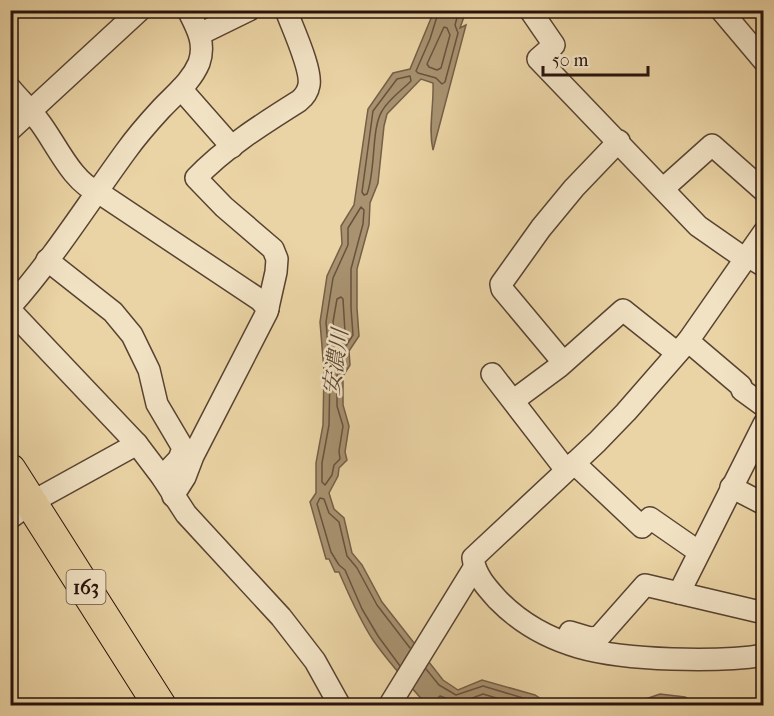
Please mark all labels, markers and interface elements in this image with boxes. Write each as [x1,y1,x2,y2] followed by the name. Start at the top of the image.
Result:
[543,39,648,77] scale bar
[552,50,589,71] text: 50 m
[319,326,354,396] water label: 安濃川
[66,570,106,604] road number: 163

